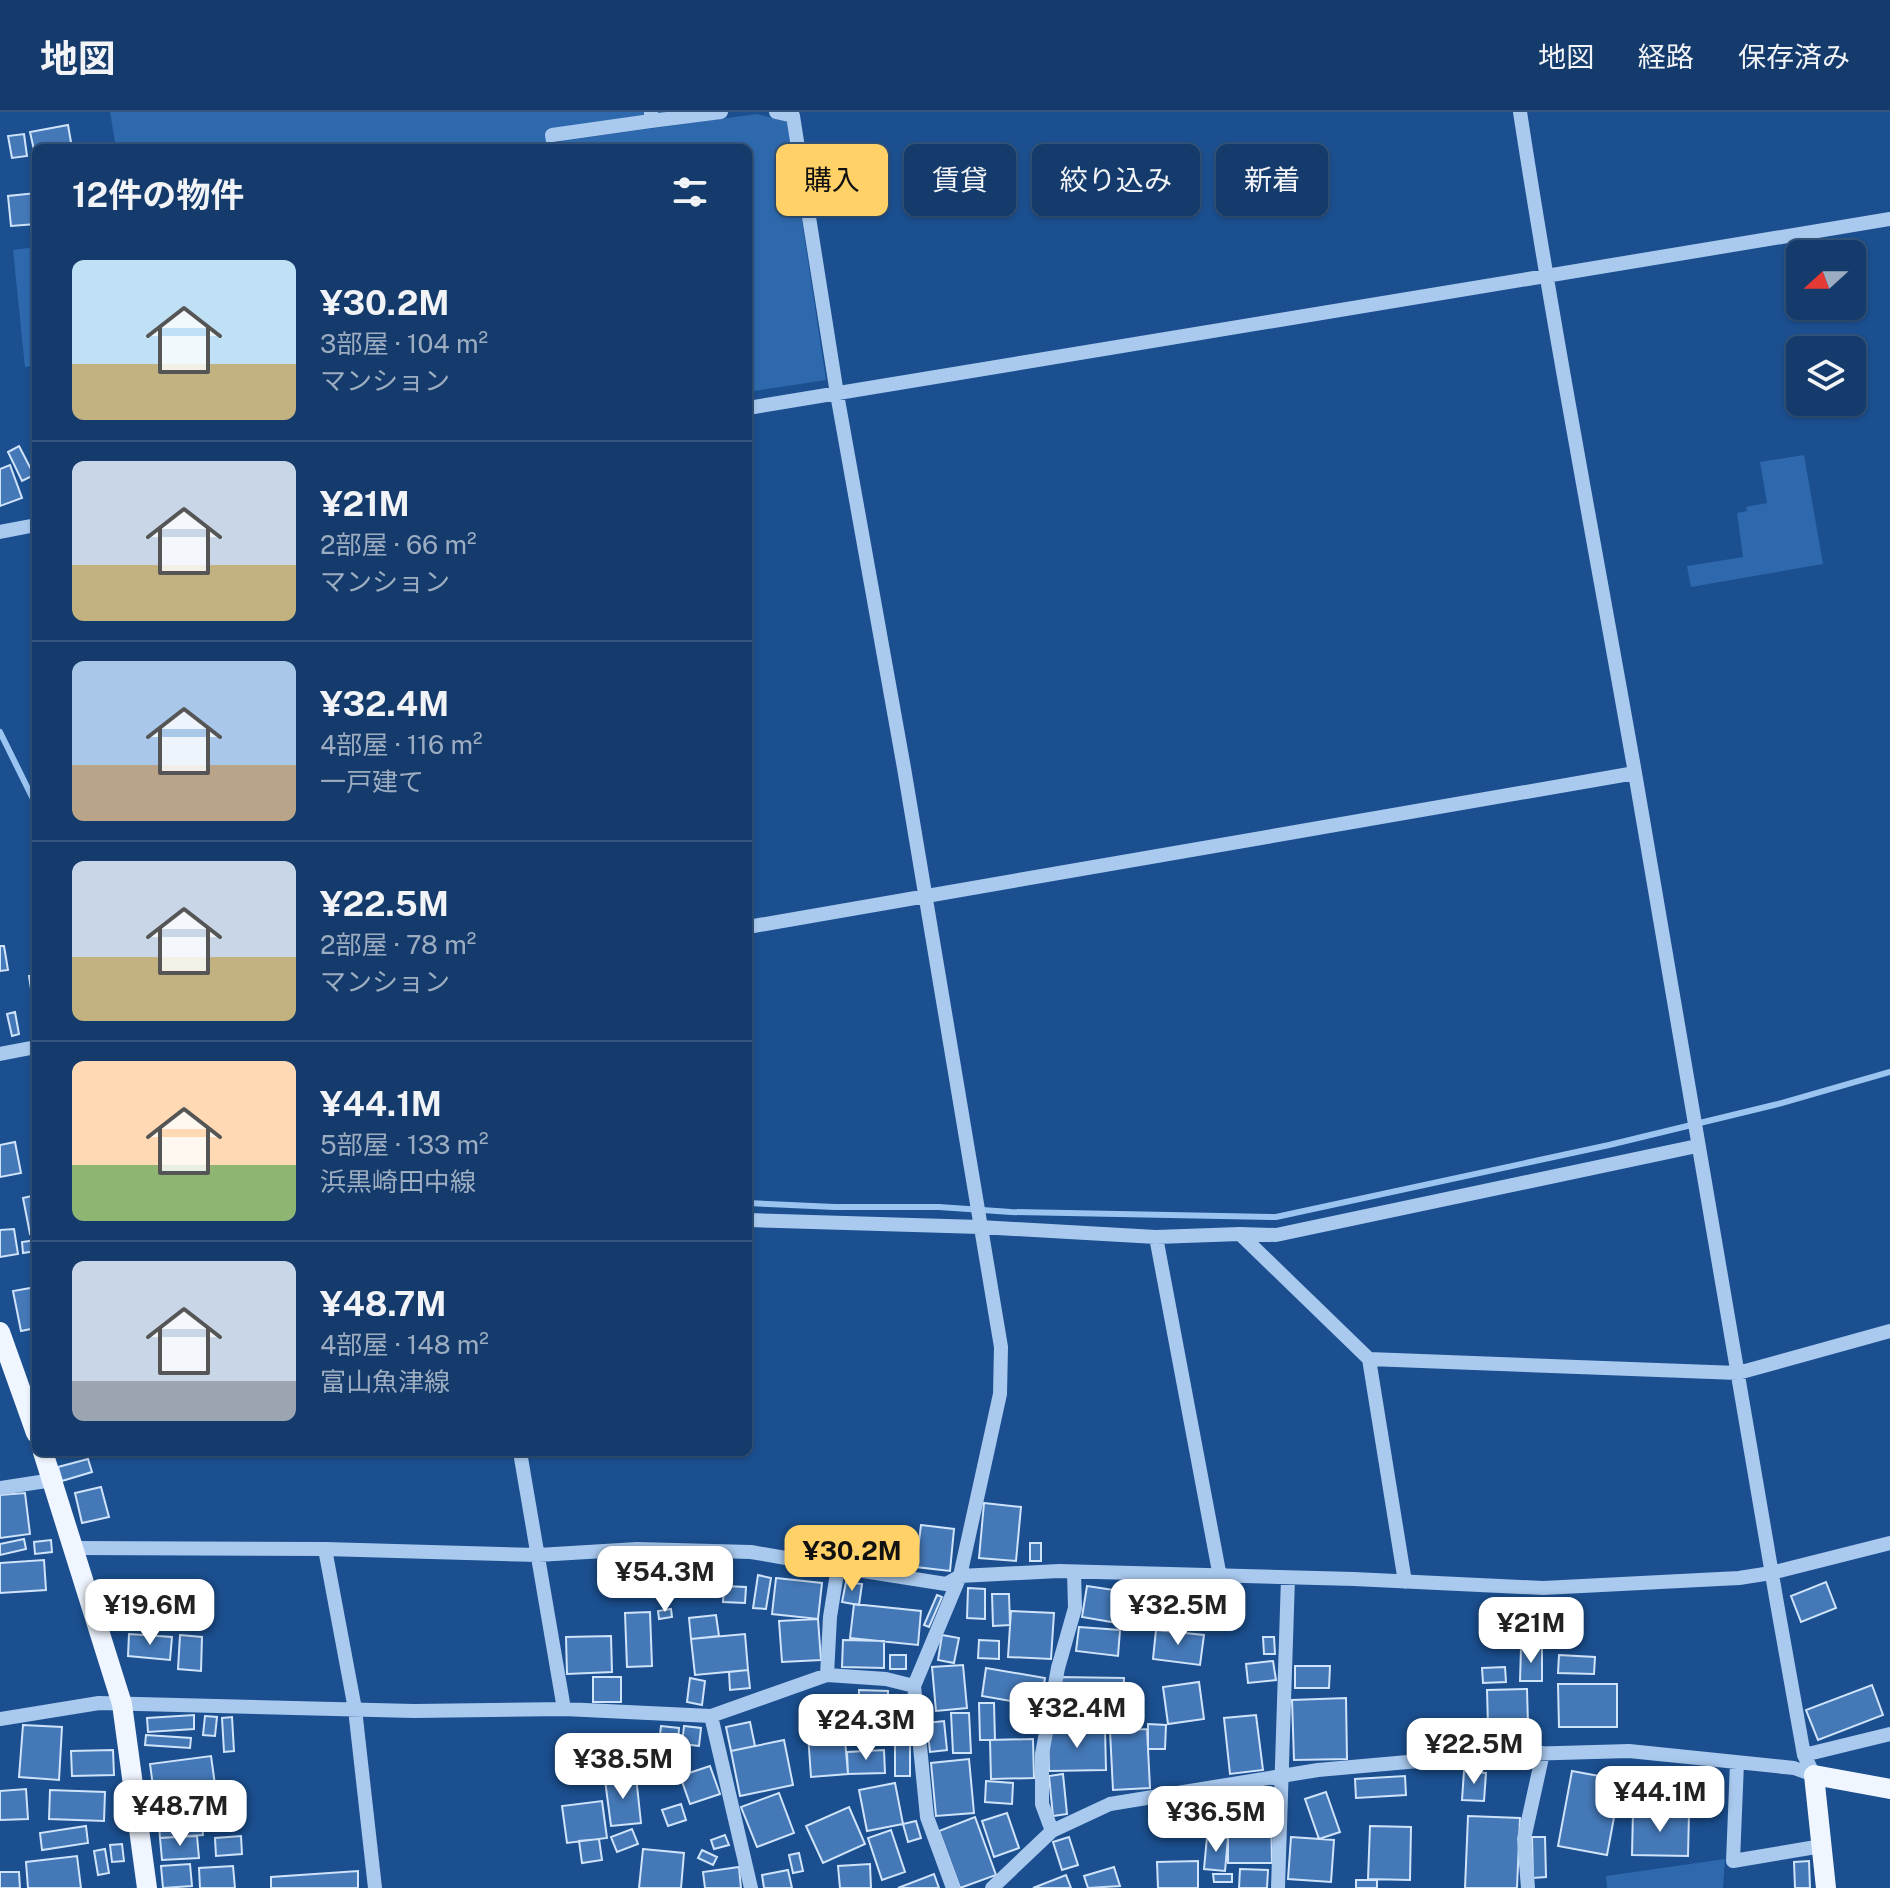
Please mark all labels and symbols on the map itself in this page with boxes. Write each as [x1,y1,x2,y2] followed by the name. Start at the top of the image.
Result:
[1786,240,1866,320] north arrow
[787,1525,917,1593] pin: ¥30.2M
[600,1546,730,1614] pin: ¥54.3M
[85,1579,215,1647] pin: ¥19.6M
[1113,1579,1243,1647] pin: ¥32.5M
[1484,1597,1578,1665] pin: ¥21M
[1012,1682,1142,1750] pin: ¥32.4M
[801,1694,931,1762] pin: ¥24.3M
[1409,1718,1539,1786] pin: ¥22.5M
[558,1733,688,1801] pin: ¥38.5M
[1595,1766,1725,1834] pin: ¥44.1M
[115,1780,245,1848] pin: ¥48.7M
[1151,1786,1281,1854] pin: ¥36.5M

